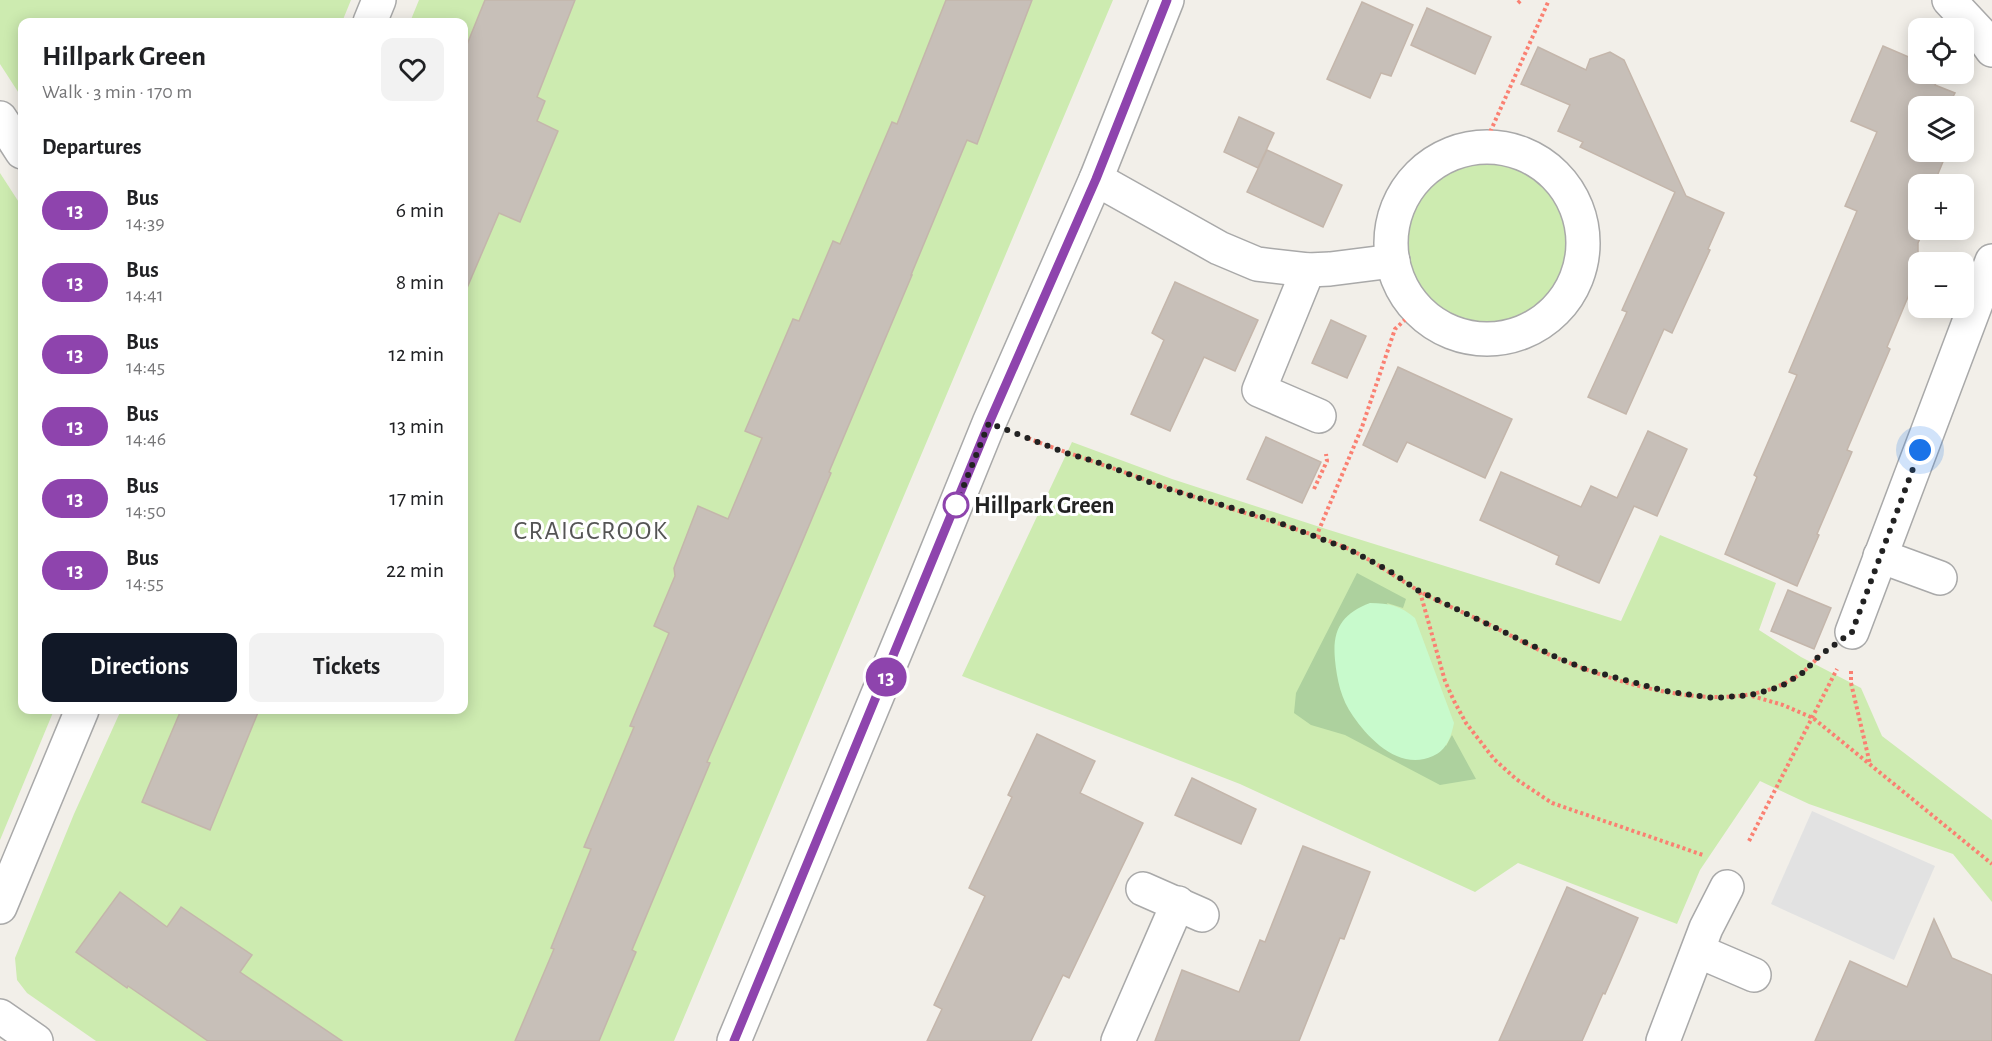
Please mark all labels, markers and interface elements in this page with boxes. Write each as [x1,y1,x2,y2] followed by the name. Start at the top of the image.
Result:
[1908,18,1974,318] map controls
[1908,18,1974,84] button: locate
[381,38,444,101] button: heart
[42,43,206,71] text: Hillpark Green
[42,82,192,102] text: Walk · 3 min · 170 m
[1908,96,1974,162] button: layers
[42,136,142,158] text: Departures
[1908,174,1974,240] button: +
[126,187,159,209] text: Bus
[396,199,444,221] text: 6 min
[67,200,83,221] text: 13
[126,213,165,233] text: 14:39
[1908,252,1974,318] button: −
[126,259,159,281] text: Bus
[396,271,444,293] text: 8 min
[67,272,83,293] text: 13
[126,285,164,305] text: 14:41
[126,331,159,353] text: Bus
[389,343,444,365] text: 12 min
[67,344,83,365] text: 13
[126,357,165,377] text: 14:45
[126,403,159,425] text: Bus
[389,415,444,437] text: 13 min
[67,416,83,437] text: 13
[126,429,166,449] text: 14:46
[1905,435,1935,465] your location
[126,475,159,497] text: Bus
[389,487,444,509] text: 17 min
[67,488,83,509] text: 13
[943,492,969,518] marker: Hillpark Green
[974,494,1115,518] place label: Hillpark Green
[126,501,166,521] text: 14:50
[513,518,669,544] district label: CRAIGCROOK
[126,547,159,569] text: Bus
[386,559,444,581] text: 22 min
[67,560,83,581] text: 13
[126,573,164,593] text: 14:55
[42,633,237,702] button: Directions
[249,633,444,702] button: Tickets
[859,658,913,696] line badge: 13
[878,667,894,688] text: 13

